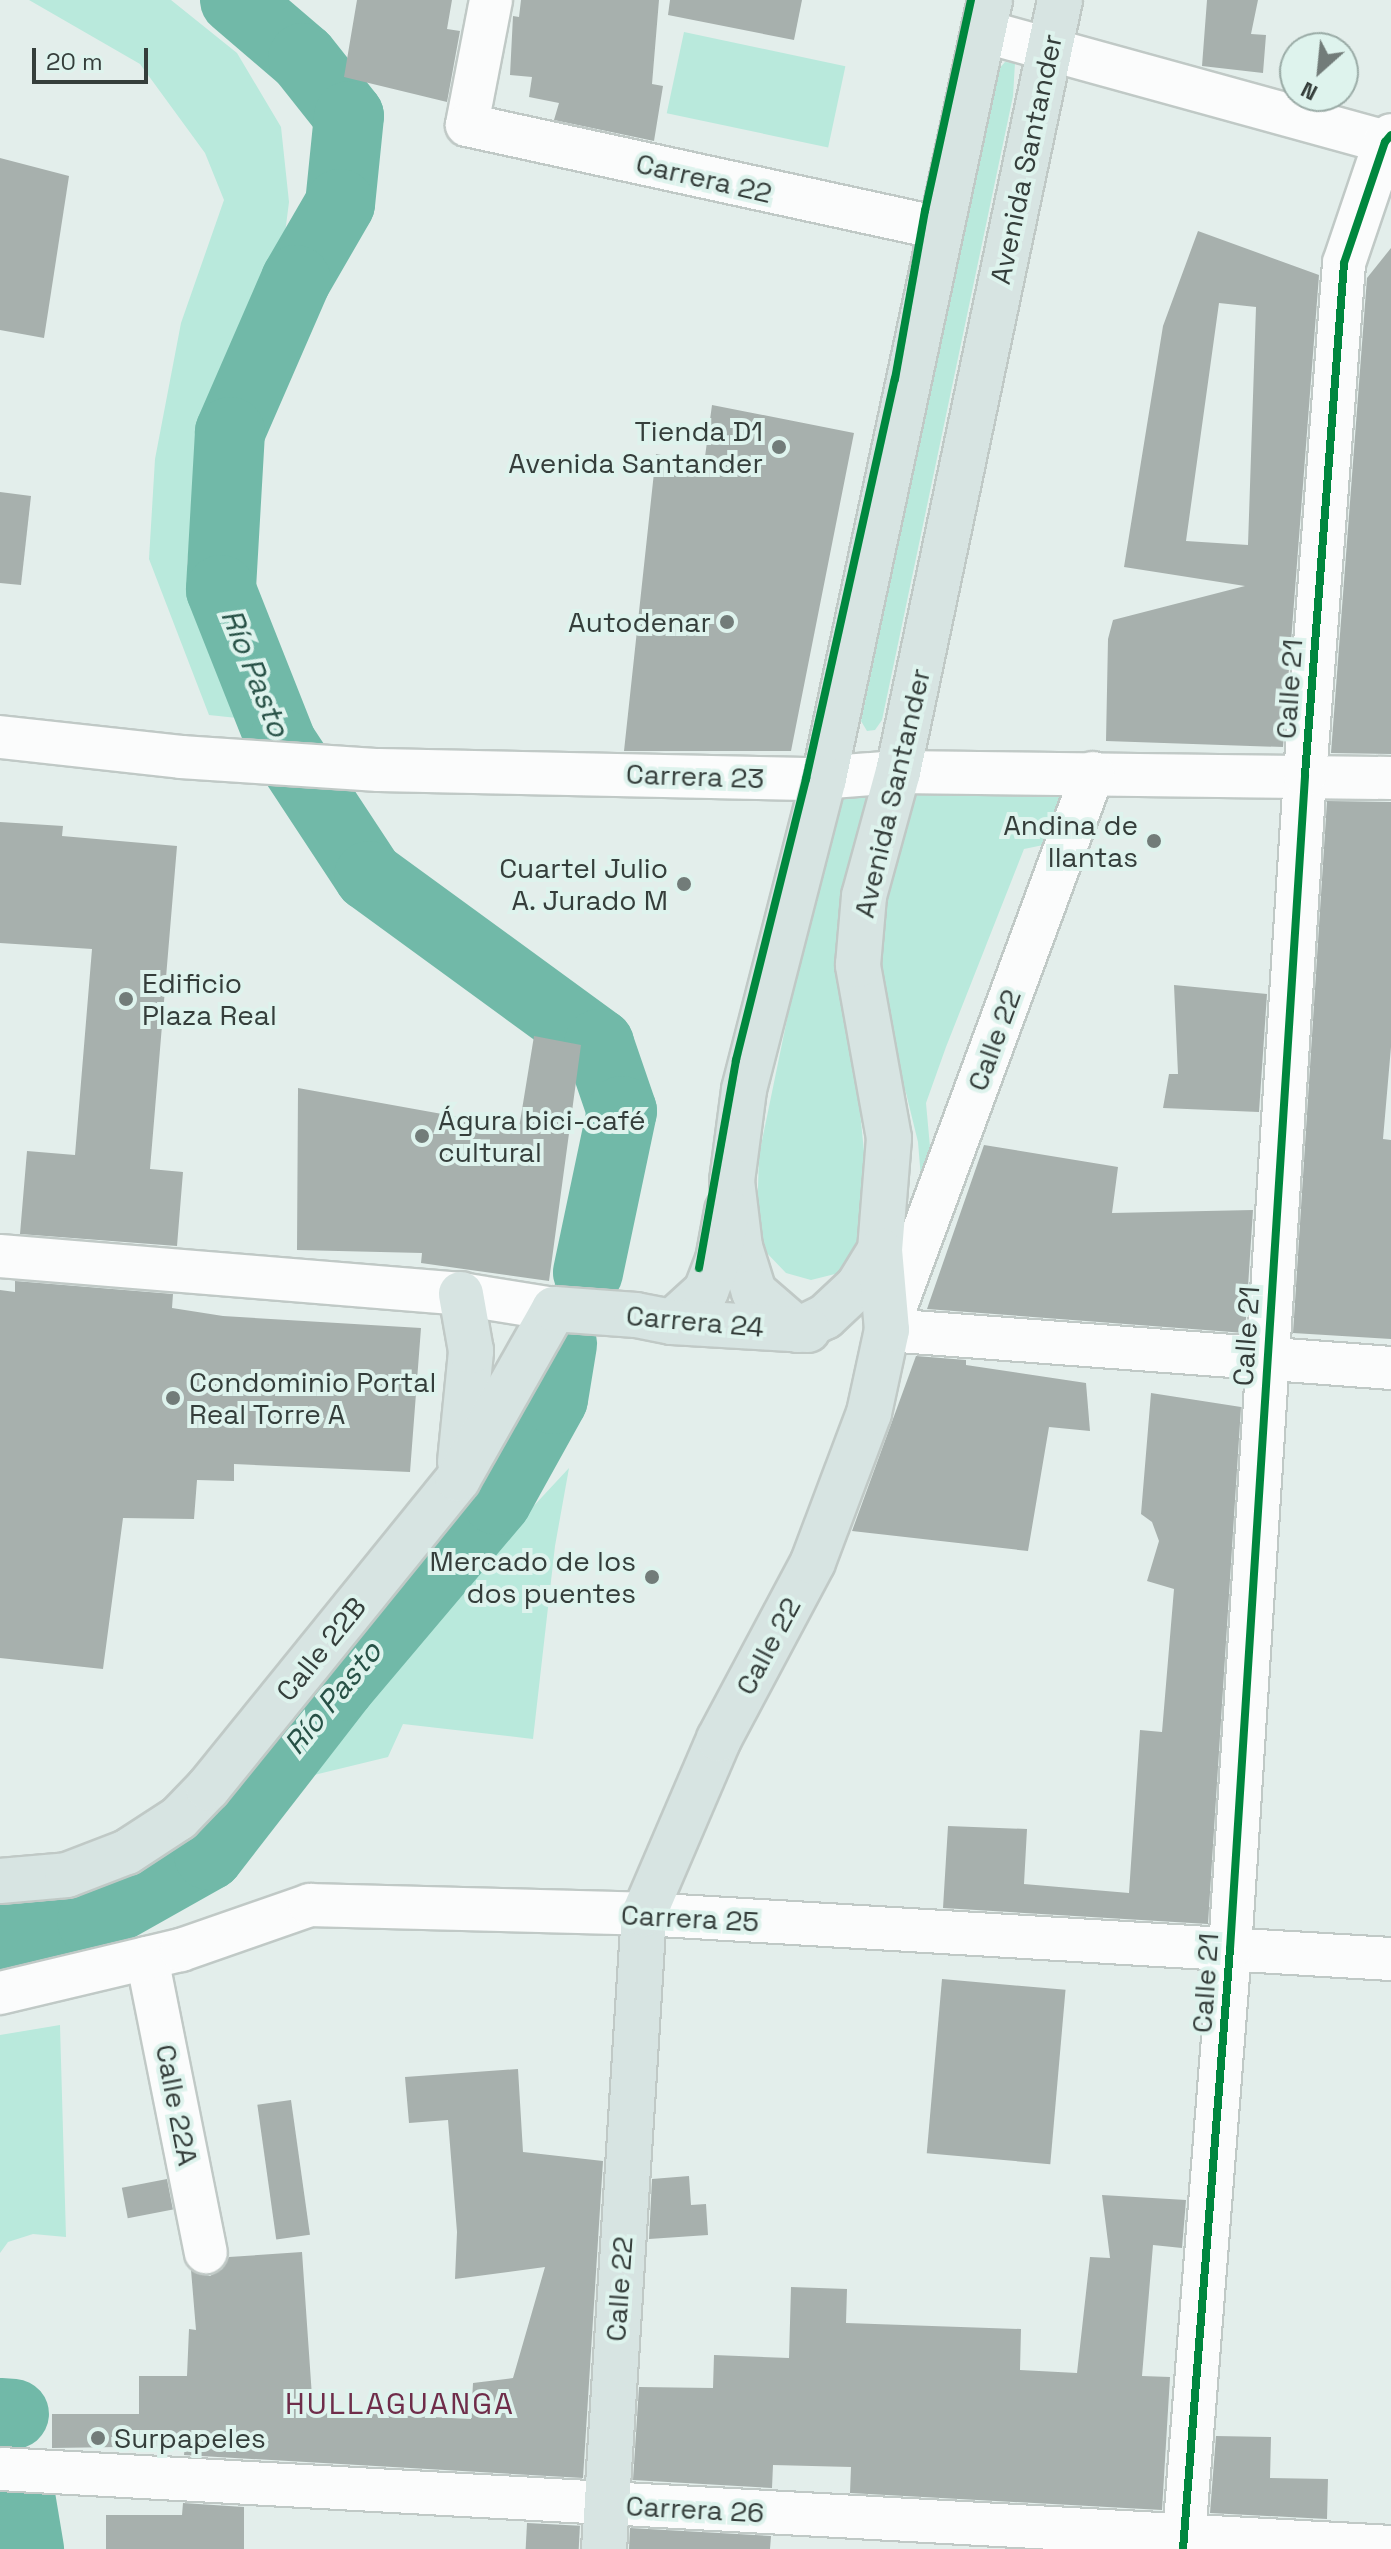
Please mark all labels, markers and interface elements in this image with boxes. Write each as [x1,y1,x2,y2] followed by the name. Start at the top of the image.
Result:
[983,31,1069,287] street label: Avenida Santander
[36,32,152,82] scale bar
[1279,32,1359,112] north arrow
[46,46,103,77] text: 20 m
[1296,76,1322,107] text: N
[633,146,775,210] street label: Carrera 22
[508,414,763,480] place label: Tienda D1 Avenida Santander
[770,438,788,456] marker: Tienda D1 Avenida Santander
[213,604,297,742] water label: Río Pasto
[568,605,711,639] place label: Autodenar
[718,613,736,631] marker: Autodenar
[1269,638,1309,740] street label: Calle 21
[847,665,937,921] street label: Avenida Santander
[625,757,765,795] street label: Carrera 23
[1003,808,1138,874] place label: Andina de llantas
[1145,832,1163,850] marker: Andina de llantas
[499,851,668,917] place label: Cuartel Julio A. Jurado M
[675,875,693,893] marker: Cuartel Julio A. Jurado M
[142,966,277,1032] place label: Edificio Plaza Real
[960,985,1028,1095] street label: Calle 22
[117,990,135,1008] marker: Edificio Plaza Real
[438,1103,646,1169] place label: Águra bici-café cultural
[413,1127,431,1145] marker: Águra bici-café cultural
[1226,1285,1266,1387] street label: Calle 21
[625,1298,765,1344] street label: Carrera 24
[189,1365,436,1431] place label: Condominio Portal Real Torre A
[164,1389,182,1407] marker: Condominio Portal Real Torre A
[429,1544,636,1610] place label: Mercado de los dos puentes
[643,1568,661,1586] marker: Mercado de los dos puentes
[269,1590,373,1708] street label: Calle 22B
[728,1592,808,1700] street label: Calle 22
[277,1634,389,1762] water label: Río Pasto
[620,1898,760,1938] street label: Carrera 25
[1185,1932,1225,2034] street label: Calle 21
[149,2041,205,2169] street label: Calle 22A
[599,2235,639,2343] street label: Calle 22
[285,2386,515,2422] district label: HULLAGUANGA
[114,2421,266,2455] place label: Surpapeles
[89,2429,107,2447] marker: Surpapeles
[625,2489,765,2529] street label: Carrera 26

